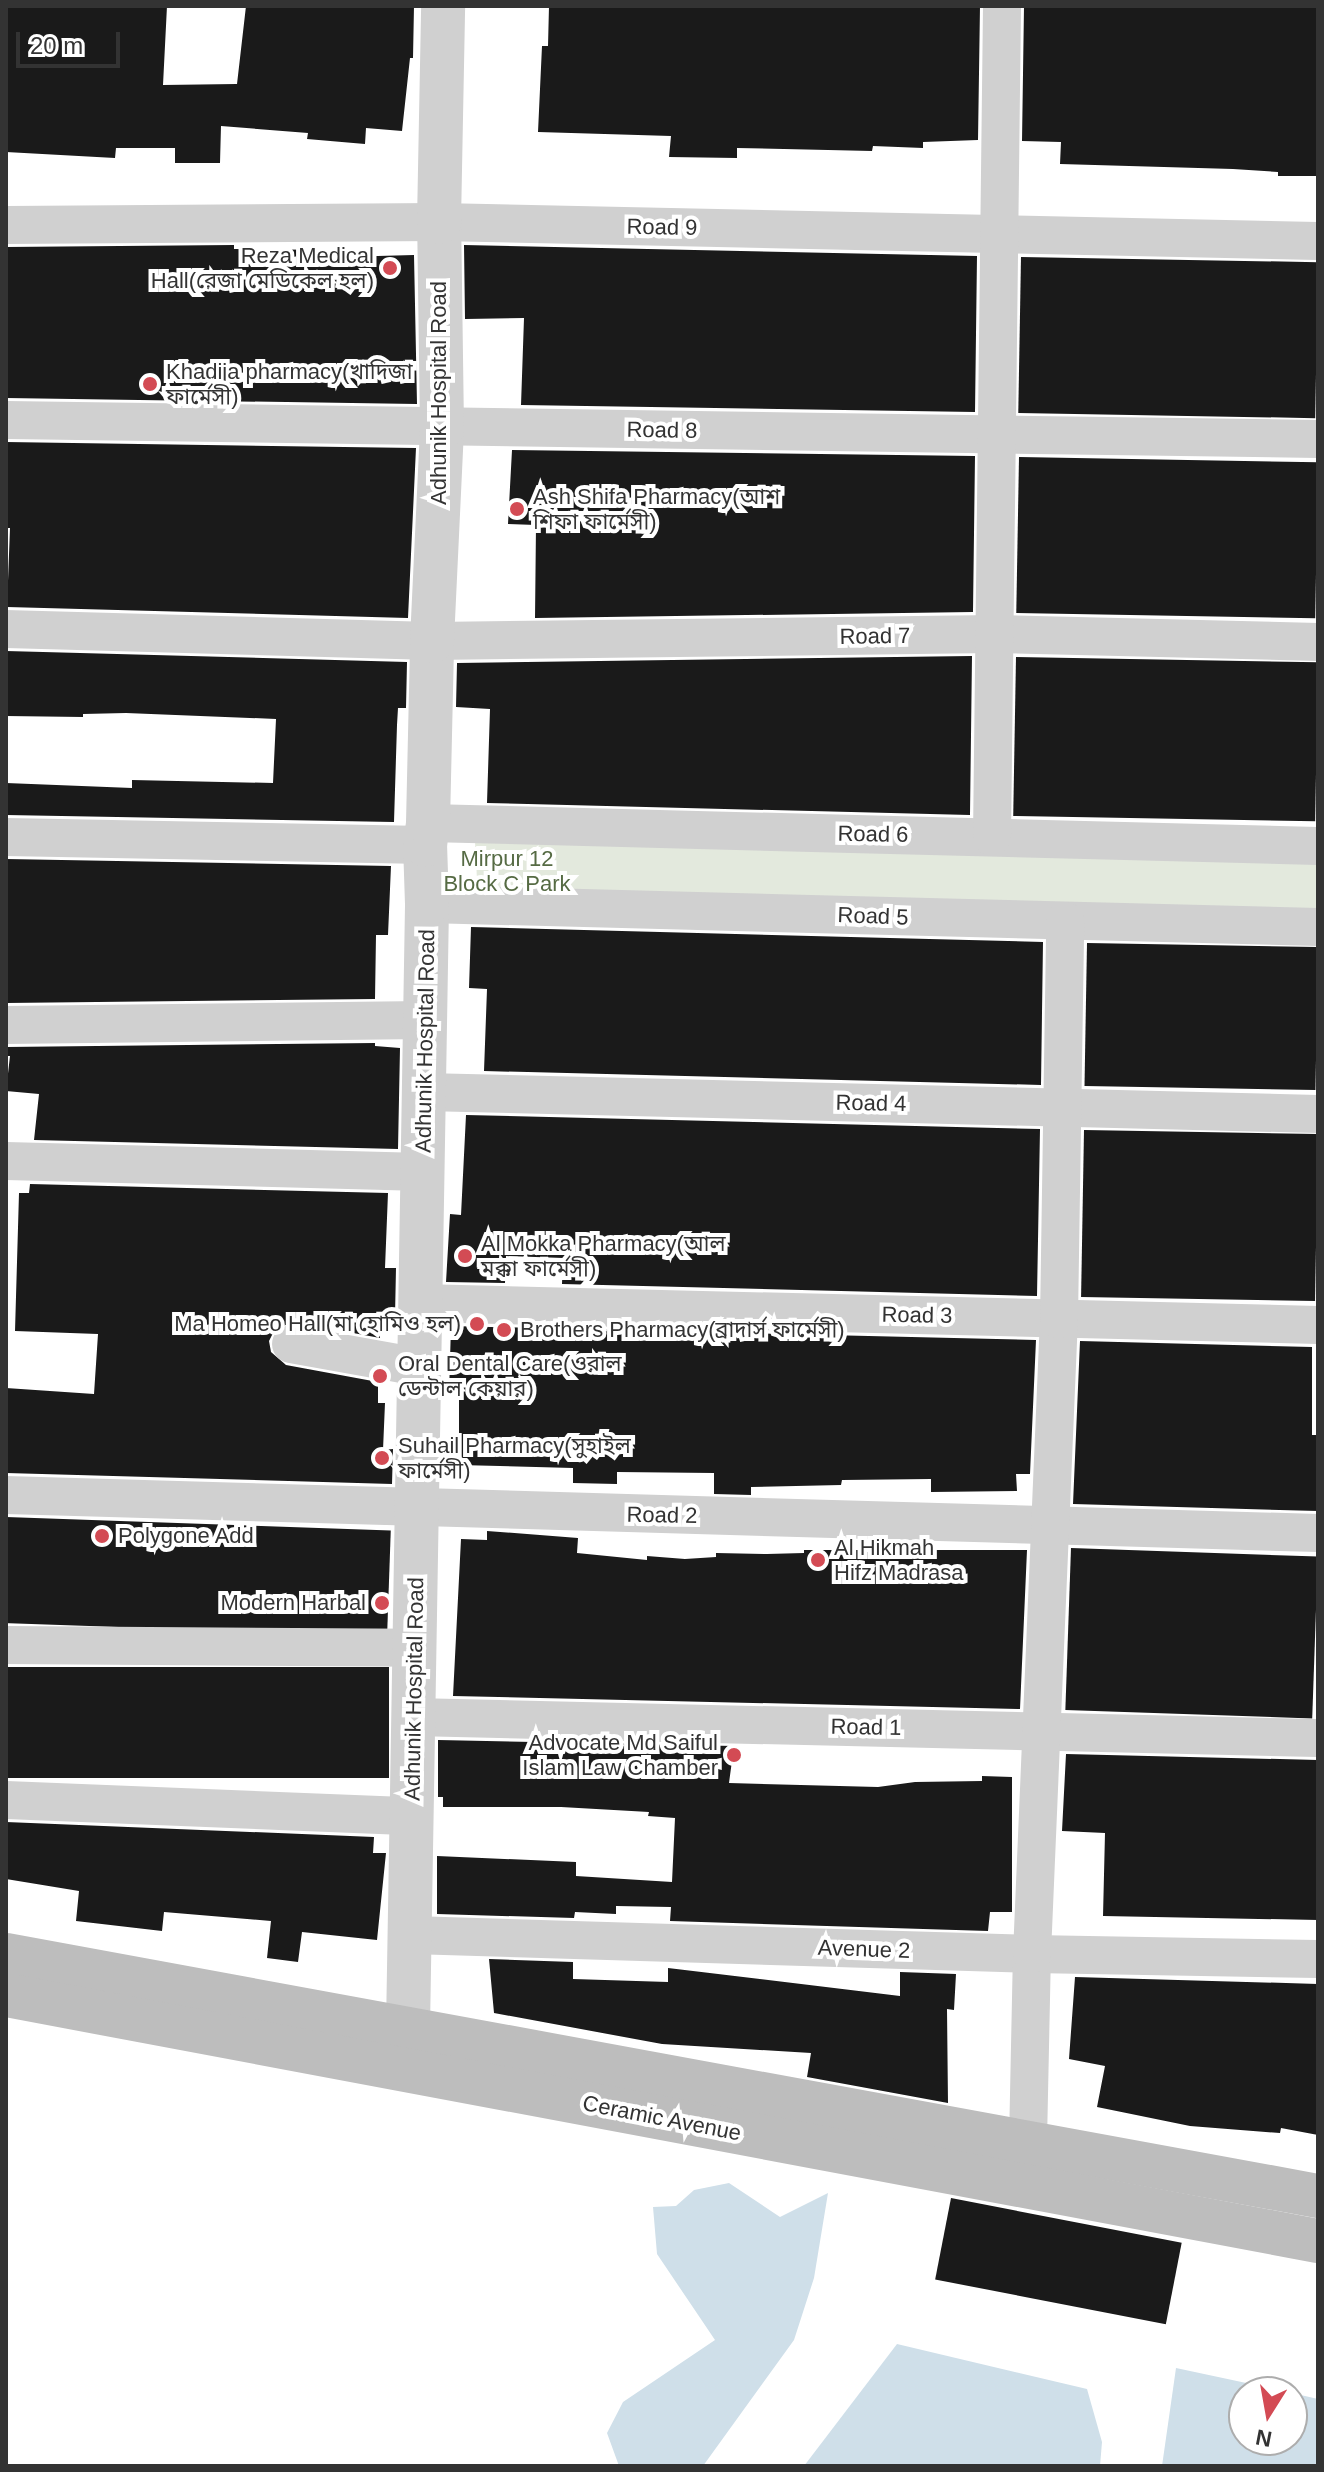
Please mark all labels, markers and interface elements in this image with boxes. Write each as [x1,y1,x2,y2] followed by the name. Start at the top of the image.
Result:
[20,16,124,66] scale bar
[30,32,83,59] text: 20 m
[626,213,698,241] street label: Road 9
[151,242,374,294] place label: Reza Medical Hall(রেজা মেডিকেল হল)
[381,259,399,277] marker: Reza Medical Hall(রেজা মেডিকেল হল)
[426,281,452,505] street label: Adhunik Hospital Road
[166,358,413,410] place label: Khadija pharmacy(খাদিজা ফার্মেসী)
[141,375,159,393] marker: Khadija pharmacy(খাদিজা ফার্মেসী)
[626,416,698,444] street label: Road 8
[533,483,780,534] place label: Ash Shifa Pharmacy(আশ শিফা ফার্মেসী)
[508,500,526,518] marker: Ash Shifa Pharmacy(আশ শিফা ফার্মেসী)
[839,622,911,650] street label: Road 7
[837,820,909,848] street label: Road 6
[443,845,571,896] park label: Mirpur 12 Block C Park
[837,902,909,930] street label: Road 5
[410,929,440,1153] street label: Adhunik Hospital Road
[835,1089,907,1117] street label: Road 4
[481,1230,726,1282] place label: Al Mokka Pharmacy(আল মক্কা ফার্মেসী)
[456,1247,474,1265] marker: Al Mokka Pharmacy(আল মক্কা ফার্মেসী)
[881,1301,953,1329] street label: Road 3
[174,1311,461,1337] place label: Ma Homeo Hall(মা হোমিও হল)
[468,1315,486,1333] marker: Ma Homeo Hall(মা হোমিও হল)
[520,1317,845,1343] place label: Brothers Pharmacy(ব্রাদার্স ফার্মেসী)
[495,1321,513,1339] marker: Brothers Pharmacy(ব্রাদার্স ফার্মেসী)
[398,1350,622,1402] place label: Oral Dental Care(ওরাল ডেন্টাল কেয়ার)
[369,1365,391,1387] marker: Oral Dental Care(ওরাল ডেন্টাল কেয়ার)
[398,1432,631,1484] place label: Suhail Pharmacy(সুহাইল ফার্মেসী)
[373,1449,391,1467] marker: Suhail Pharmacy(সুহাইল ফার্মেসী)
[626,1501,698,1529] street label: Road 2
[118,1523,255,1549] place label: Polygone Add
[93,1527,111,1545] marker: Polygone Add
[834,1534,964,1586] place label: Al Hikmah Hifz Madrasa
[809,1551,827,1569] marker: Al Hikmah Hifz Madrasa
[399,1577,429,1801] street label: Adhunik Hospital Road
[220,1590,366,1616] place label: Modern Harbal
[373,1594,391,1612] marker: Modern Harbal
[830,1713,902,1741] street label: Road 1
[522,1729,718,1780] place label: Advocate Md Saiful Islam Law Chamber
[725,1746,743,1764] marker: Advocate Md Saiful Islam Law Chamber
[817,1934,911,1964] street label: Avenue 2
[580,2090,744,2146] street label: Ceramic Avenue
[1228,2376,1308,2456] north arrow
[1254,2424,1274,2452] text: N

